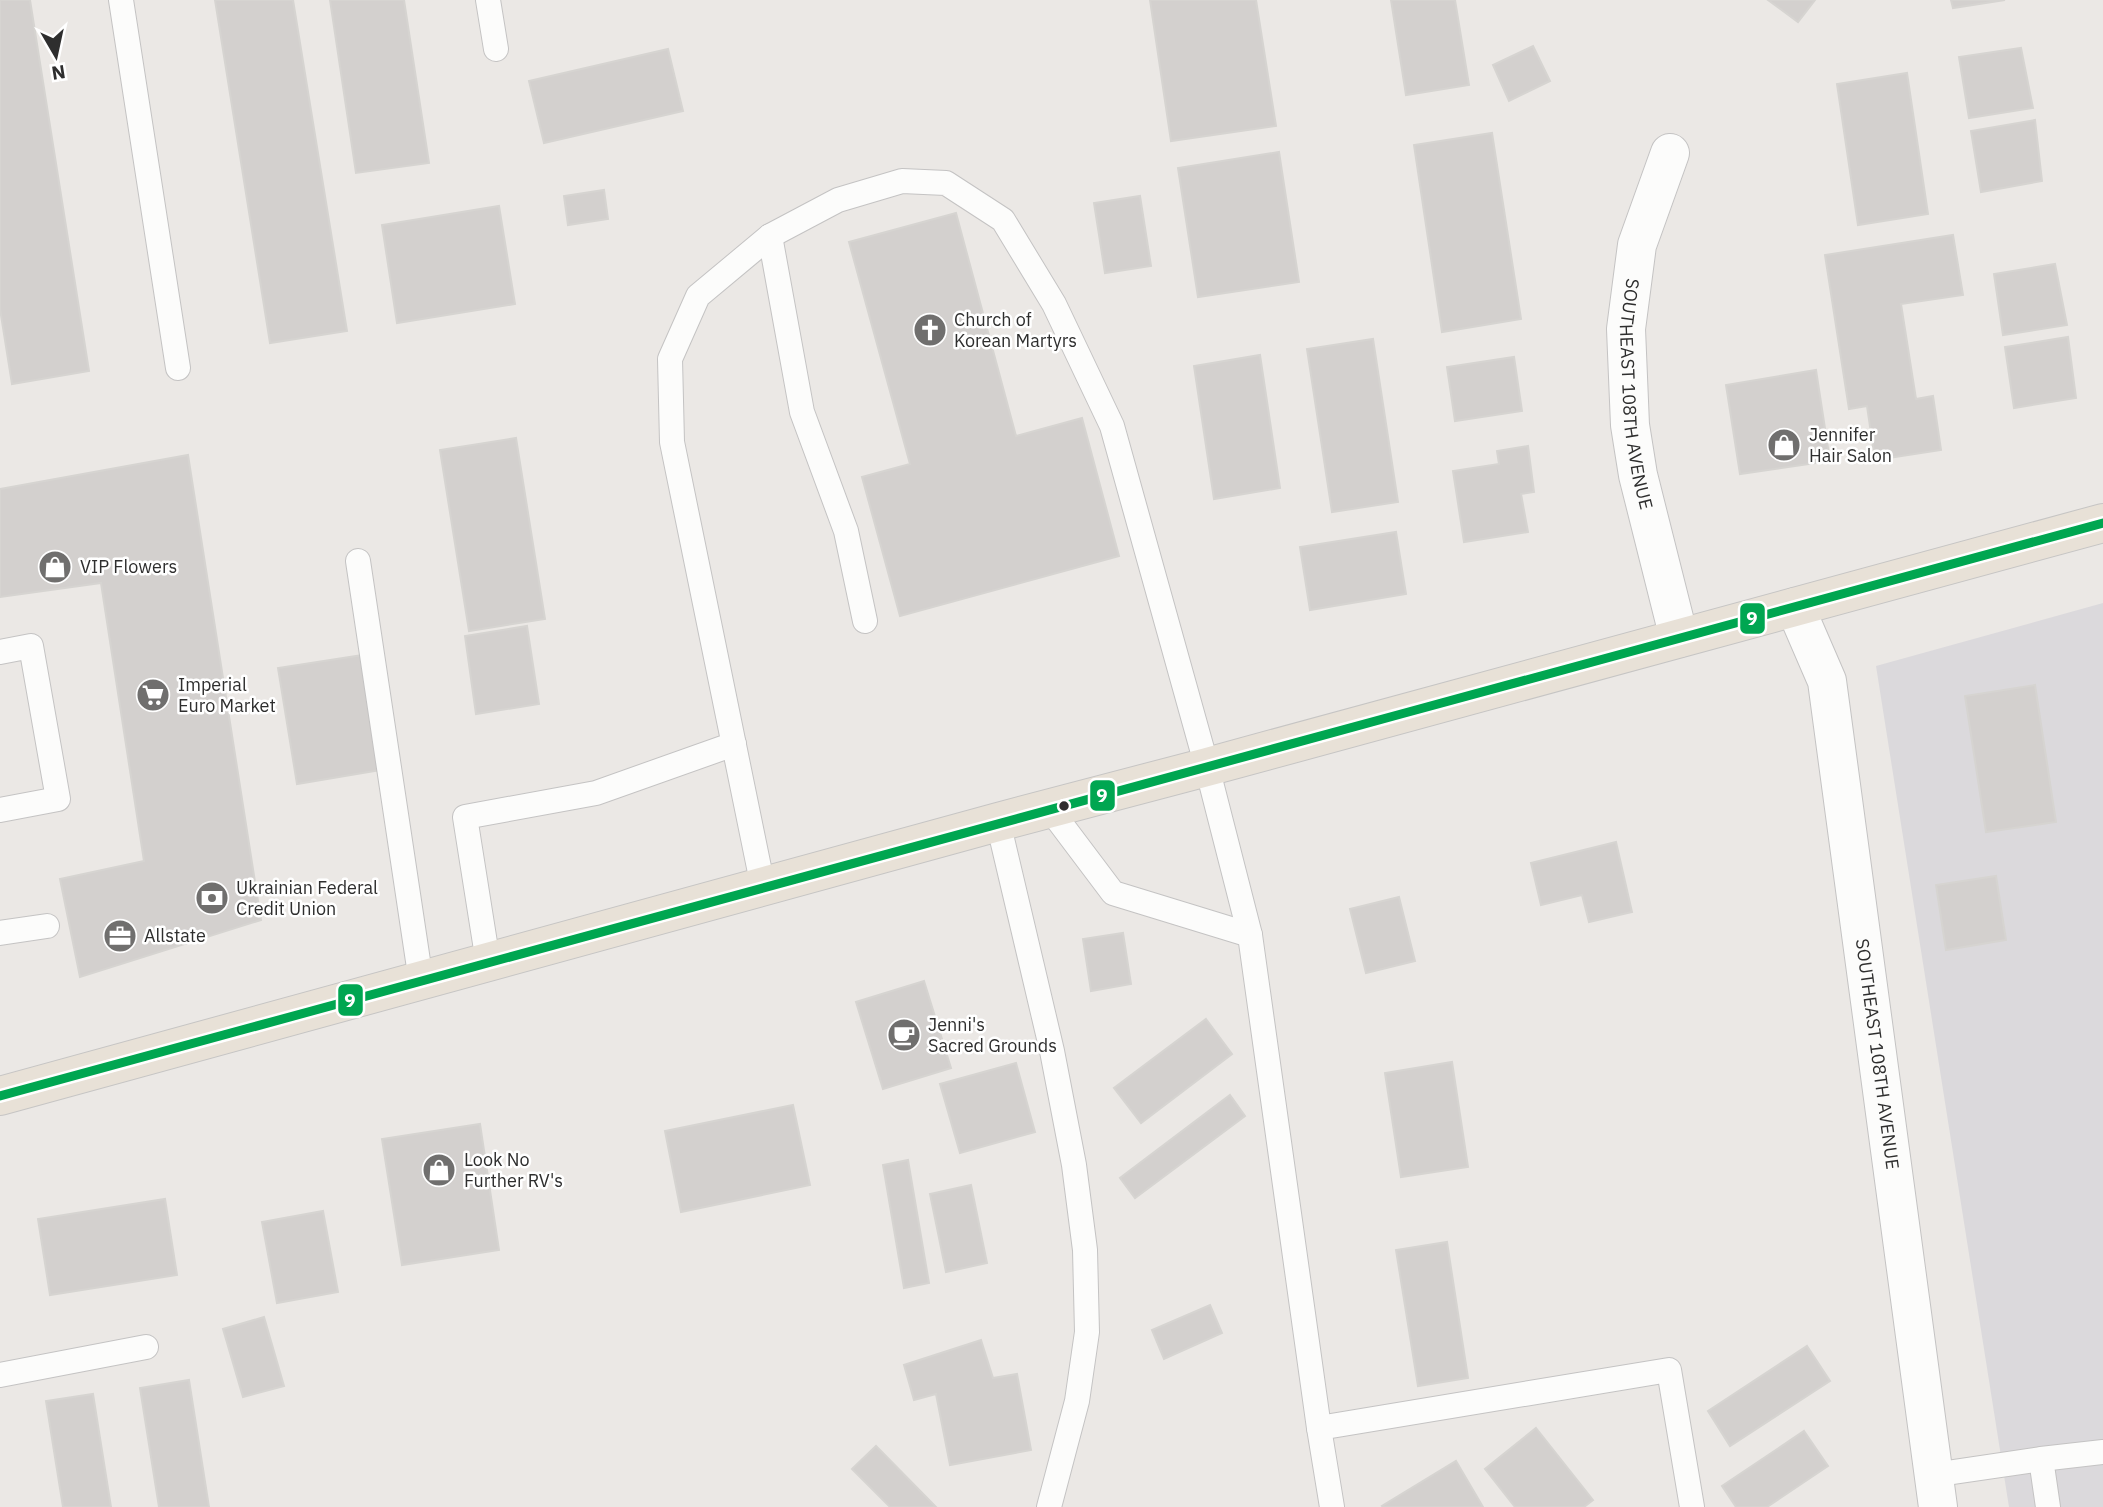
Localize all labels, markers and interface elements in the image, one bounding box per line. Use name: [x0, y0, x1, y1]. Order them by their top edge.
north arrow: [21, 21, 91, 91]
text: N: [50, 60, 67, 86]
street label: SOUTHEAST 108TH AVENUE: [1615, 277, 1658, 512]
place label: Church of Korean Martyrs: [954, 308, 1077, 352]
church icon: Church of Korean Martyrs: [911, 311, 949, 349]
place label: Jennifer Hair Salon: [1809, 423, 1892, 467]
shop icon: Jennifer Hair Salon: [1765, 426, 1803, 464]
shop icon: VIP Flowers: [36, 548, 74, 586]
place label: VIP Flowers: [80, 555, 177, 578]
line badge: 9: [1739, 602, 1766, 635]
text: 9: [1746, 606, 1758, 630]
place label: Imperial Euro Market: [178, 673, 276, 717]
supermarket icon: Imperial Euro Market: [134, 676, 172, 714]
line badge: 9: [1089, 779, 1116, 812]
text: 9: [1096, 783, 1108, 807]
unlabelled marker: [1057, 799, 1071, 813]
place label: Ukrainian Federal Credit Union: [236, 876, 378, 920]
bank icon: Ukrainian Federal Credit Union: [193, 879, 231, 917]
office icon: Allstate: [101, 917, 139, 955]
place label: Allstate: [144, 924, 206, 947]
street label: SOUTHEAST 108TH AVENUE: [1851, 937, 1905, 1171]
line badge: 9: [337, 983, 364, 1017]
text: 9: [344, 988, 356, 1012]
place label: Jenni's Sacred Grounds: [928, 1013, 1057, 1057]
cafe icon: Jenni's Sacred Grounds: [885, 1016, 923, 1054]
place label: Look No Further RV's: [464, 1148, 563, 1192]
shop icon: Look No Further RV's: [420, 1151, 458, 1189]

